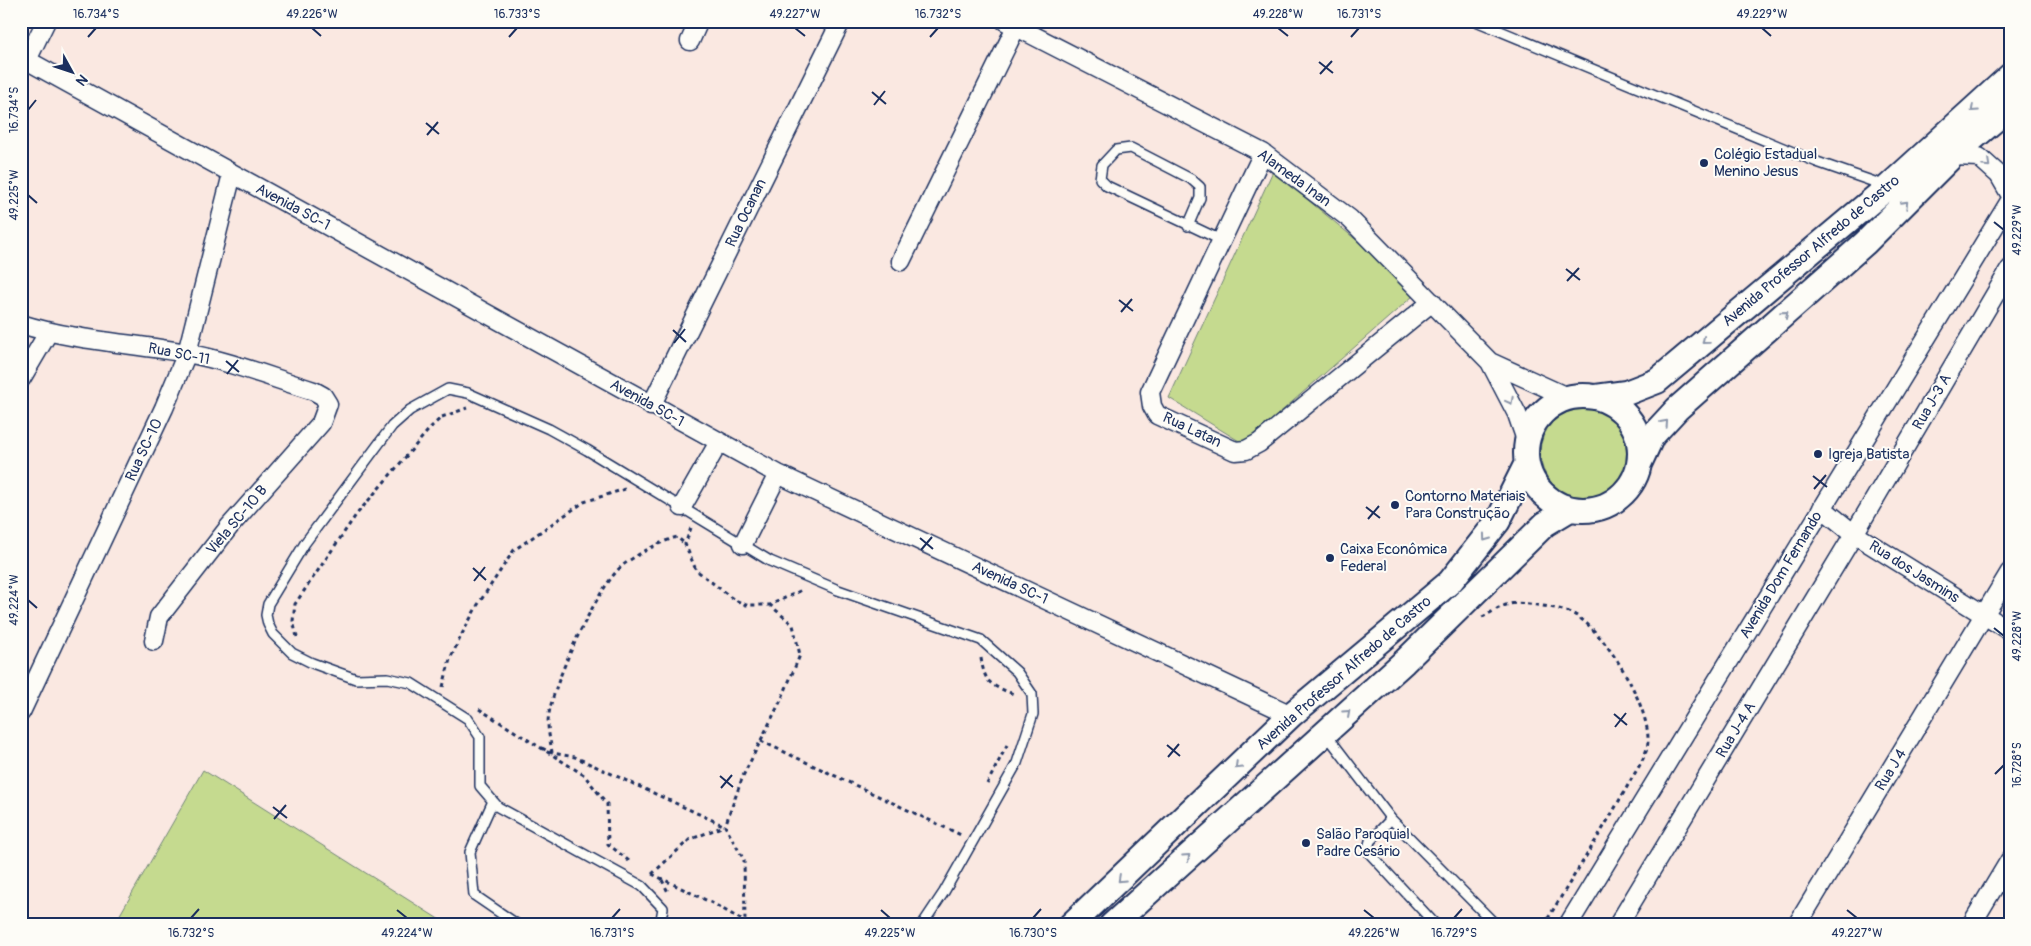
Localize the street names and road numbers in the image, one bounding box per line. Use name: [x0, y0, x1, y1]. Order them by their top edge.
street label: Alameda Inan: [1254, 145, 1334, 211]
street label: Avenida Professor Alfredo de Castro: [1718, 171, 1904, 331]
street label: Rua Ocanan: [721, 176, 771, 250]
street label: Avenida SC-1: [252, 179, 334, 235]
street label: Rua SC-11: [146, 339, 212, 369]
street label: Rua J-3 A: [1908, 370, 1956, 433]
street label: Avenida SC-1: [607, 375, 687, 431]
street label: Rua Latan: [1160, 408, 1224, 452]
street label: Rua SC-10: [121, 416, 167, 484]
street label: Viela SC-10 B: [202, 481, 272, 559]
street label: Avenida Dom Fernando: [1736, 508, 1826, 642]
street label: Rua dos Jasmins: [1865, 537, 1963, 608]
street label: Avenida SC-1: [969, 557, 1051, 609]
street label: Avenida Professor Alfredo de Castro: [1253, 592, 1435, 754]
street label: Rua J-4 A: [1712, 698, 1760, 761]
street label: Rua J 4: [1871, 745, 1911, 794]

